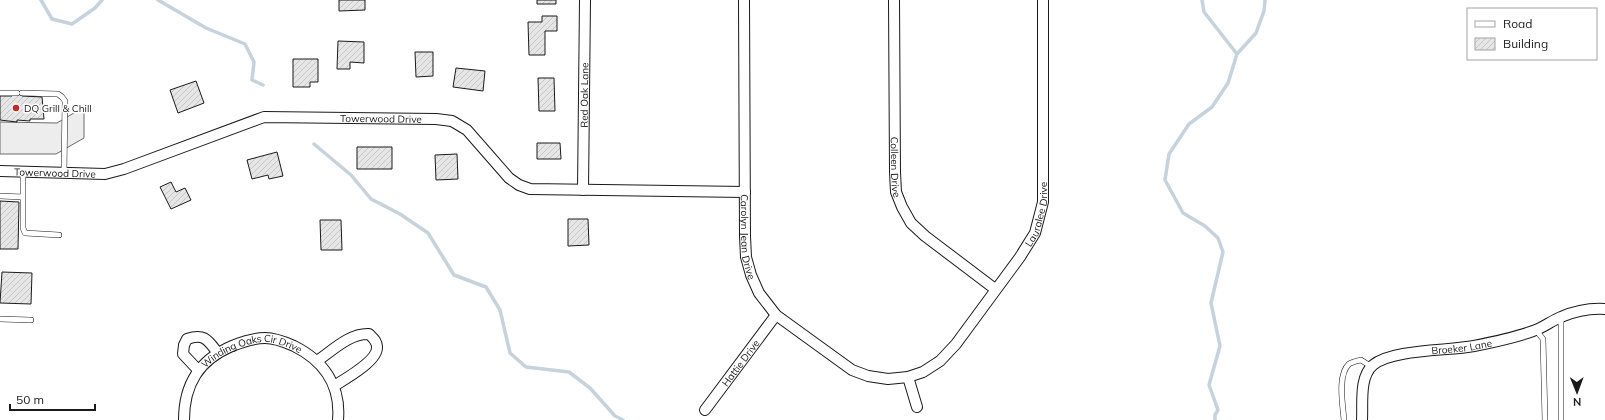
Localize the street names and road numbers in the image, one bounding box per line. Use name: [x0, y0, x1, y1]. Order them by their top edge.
street label: Red Oak Lane: [578, 62, 591, 128]
street label: Towerwood Drive: [340, 112, 422, 126]
street label: Colleen Drive: [888, 137, 904, 200]
street label: Towerwood Drive: [14, 165, 96, 181]
street label: Lauralee Drive: [1022, 182, 1051, 249]
street label: Carolyn Jean Drive: [738, 194, 758, 282]
street label: Winding Oaks Cir Drive: [198, 332, 304, 371]
street label: Hattie Drive: [719, 337, 762, 389]
street label: Broeker Lane: [1431, 337, 1493, 357]

